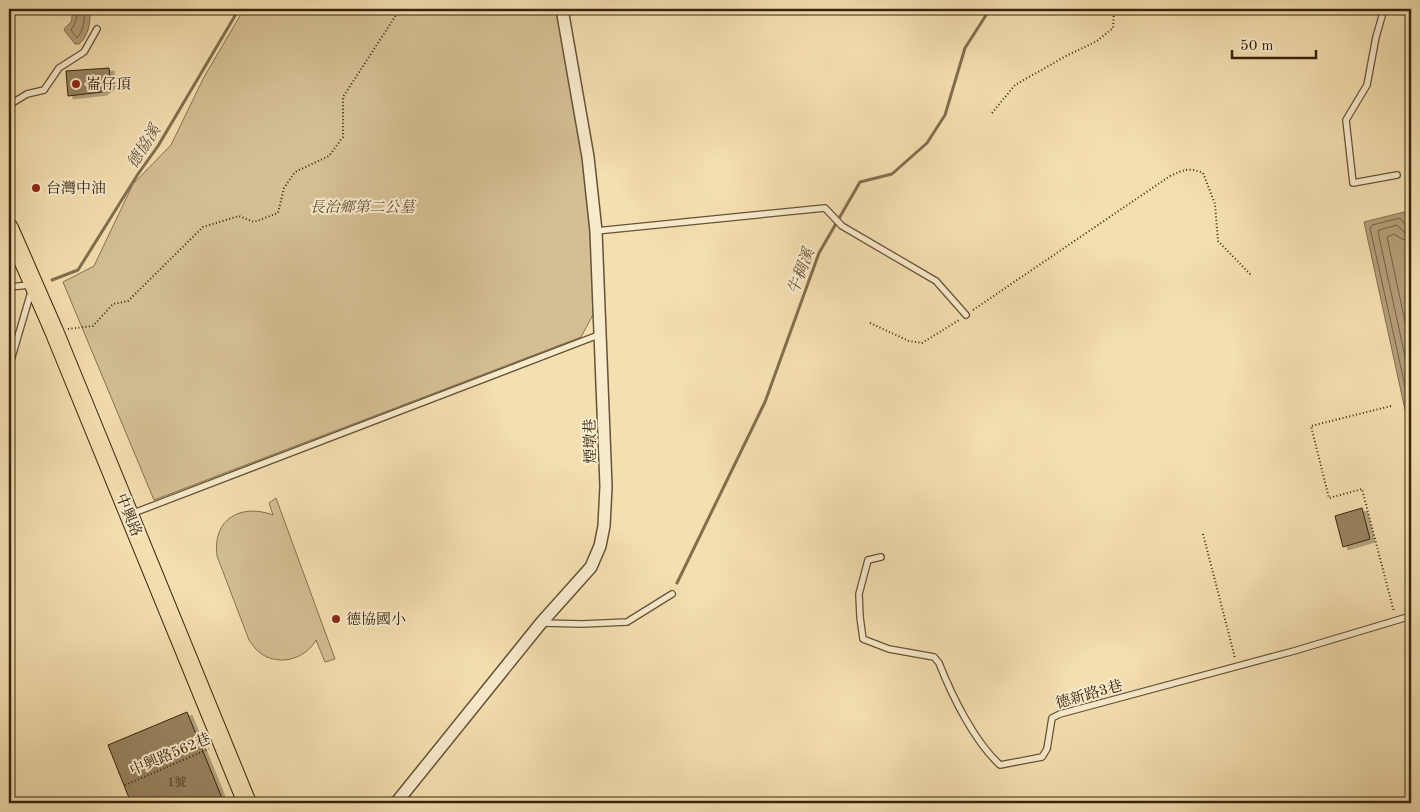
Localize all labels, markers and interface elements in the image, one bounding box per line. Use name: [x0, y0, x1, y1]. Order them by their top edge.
scale bar: [1232, 28, 1316, 60]
text: 50 m: [1240, 39, 1274, 54]
place label: 崙仔頂: [86, 76, 131, 93]
marker: 崙仔頂: [70, 78, 82, 90]
water label: 德協溪: [123, 120, 165, 172]
place label: 台灣中油: [46, 180, 106, 197]
marker: 台灣中油: [30, 182, 42, 194]
park label: 長治鄉第二公墓: [309, 199, 417, 216]
water label: 牛稠溪: [784, 244, 819, 297]
street label: 煙墩巷: [582, 418, 599, 464]
street label: 中興路: [112, 491, 145, 539]
place label: 德協國小: [346, 611, 406, 628]
marker: 德協國小: [330, 613, 342, 625]
street label: 德新路3巷: [1054, 677, 1125, 712]
street label: 中興路562巷: [127, 730, 213, 779]
house number: 1號: [168, 775, 186, 789]

